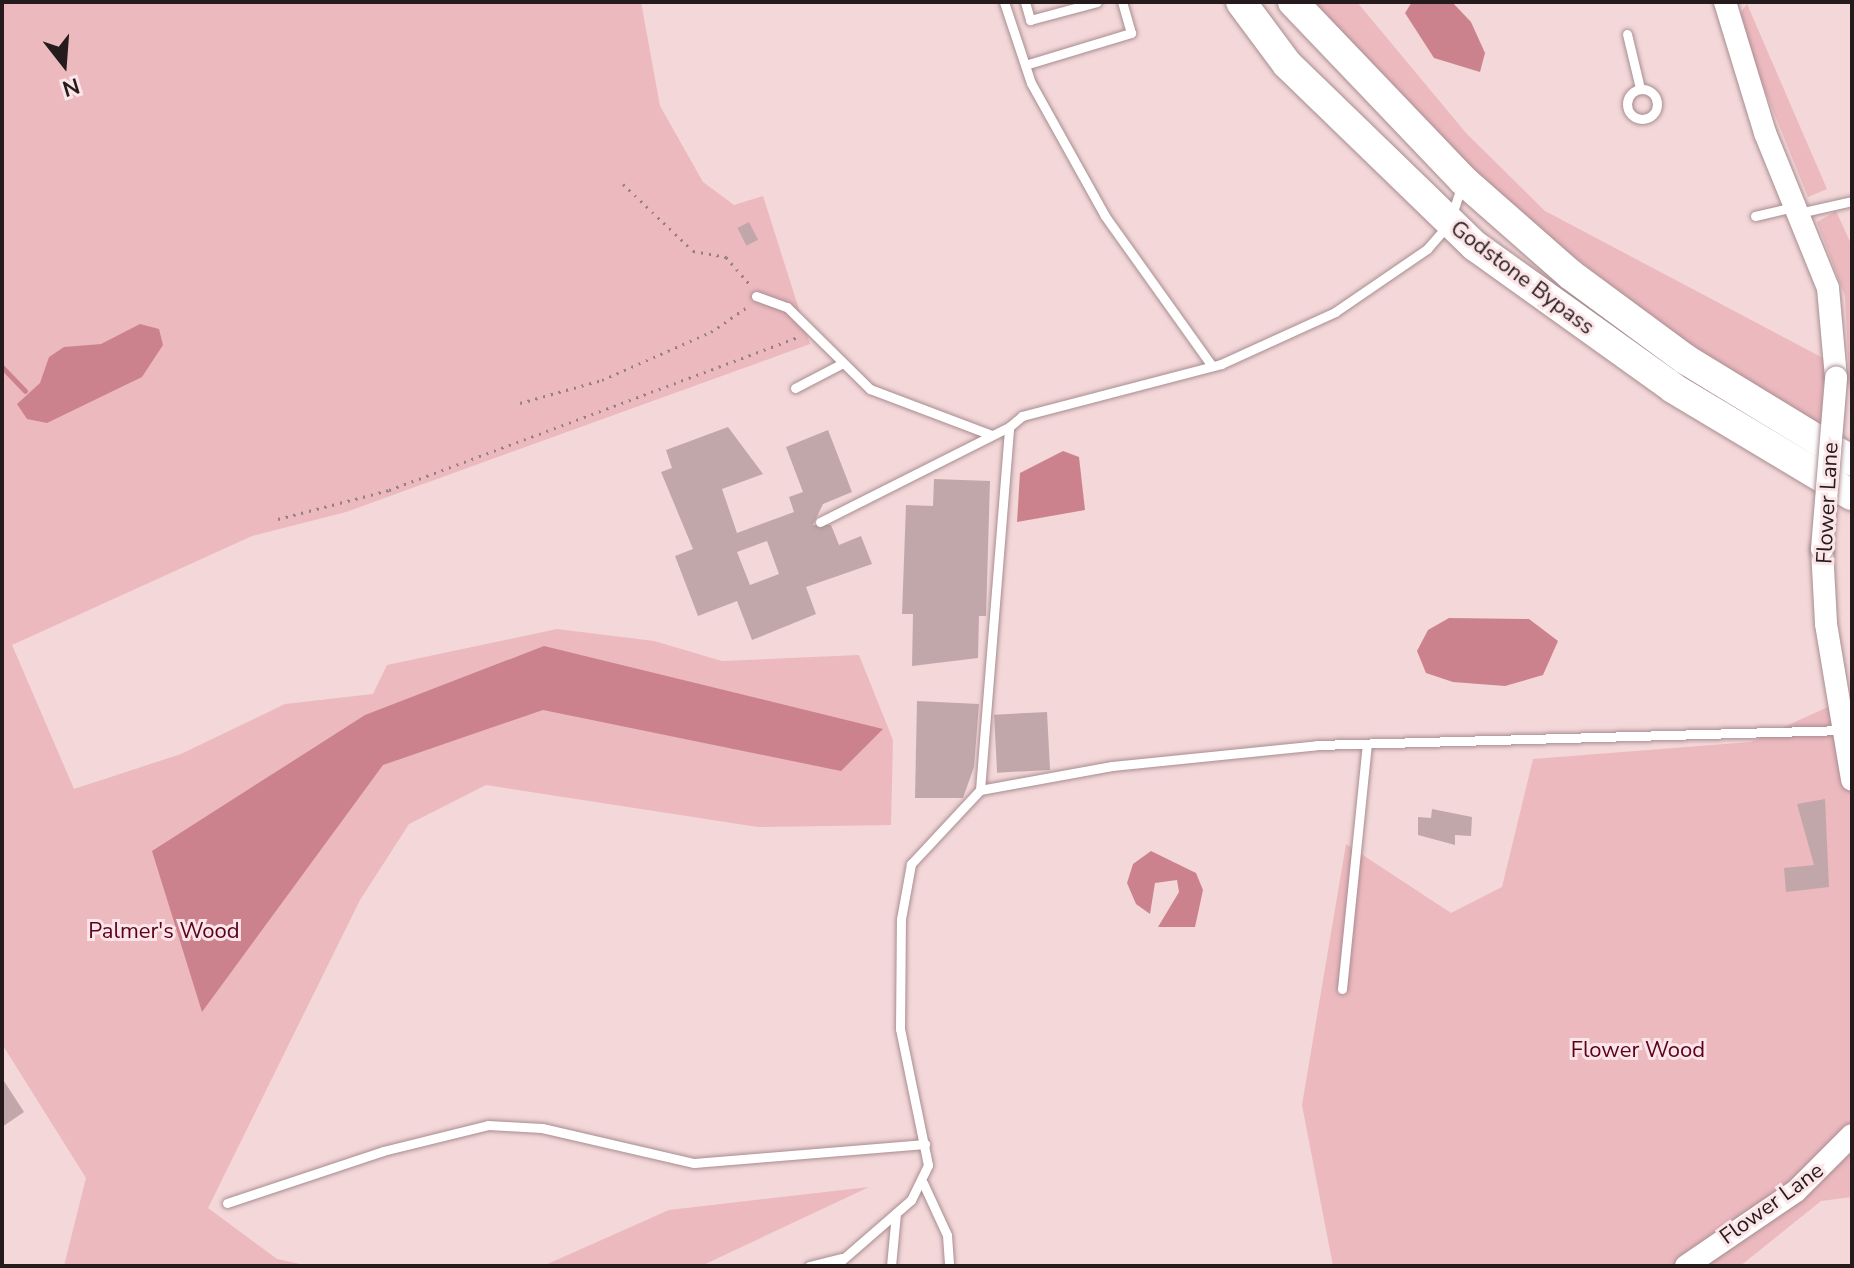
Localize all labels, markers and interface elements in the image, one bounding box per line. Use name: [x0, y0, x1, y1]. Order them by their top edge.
north arrow: [24, 24, 104, 104]
text: N: [59, 70, 83, 104]
street label: Godstone Bypass: [1445, 215, 1599, 341]
street label: Flower Lane: [1812, 441, 1844, 565]
park label: Palmer's Wood: [88, 919, 240, 945]
park label: Flower Wood: [1571, 1038, 1705, 1064]
street label: Flower Lane: [1715, 1157, 1829, 1251]

